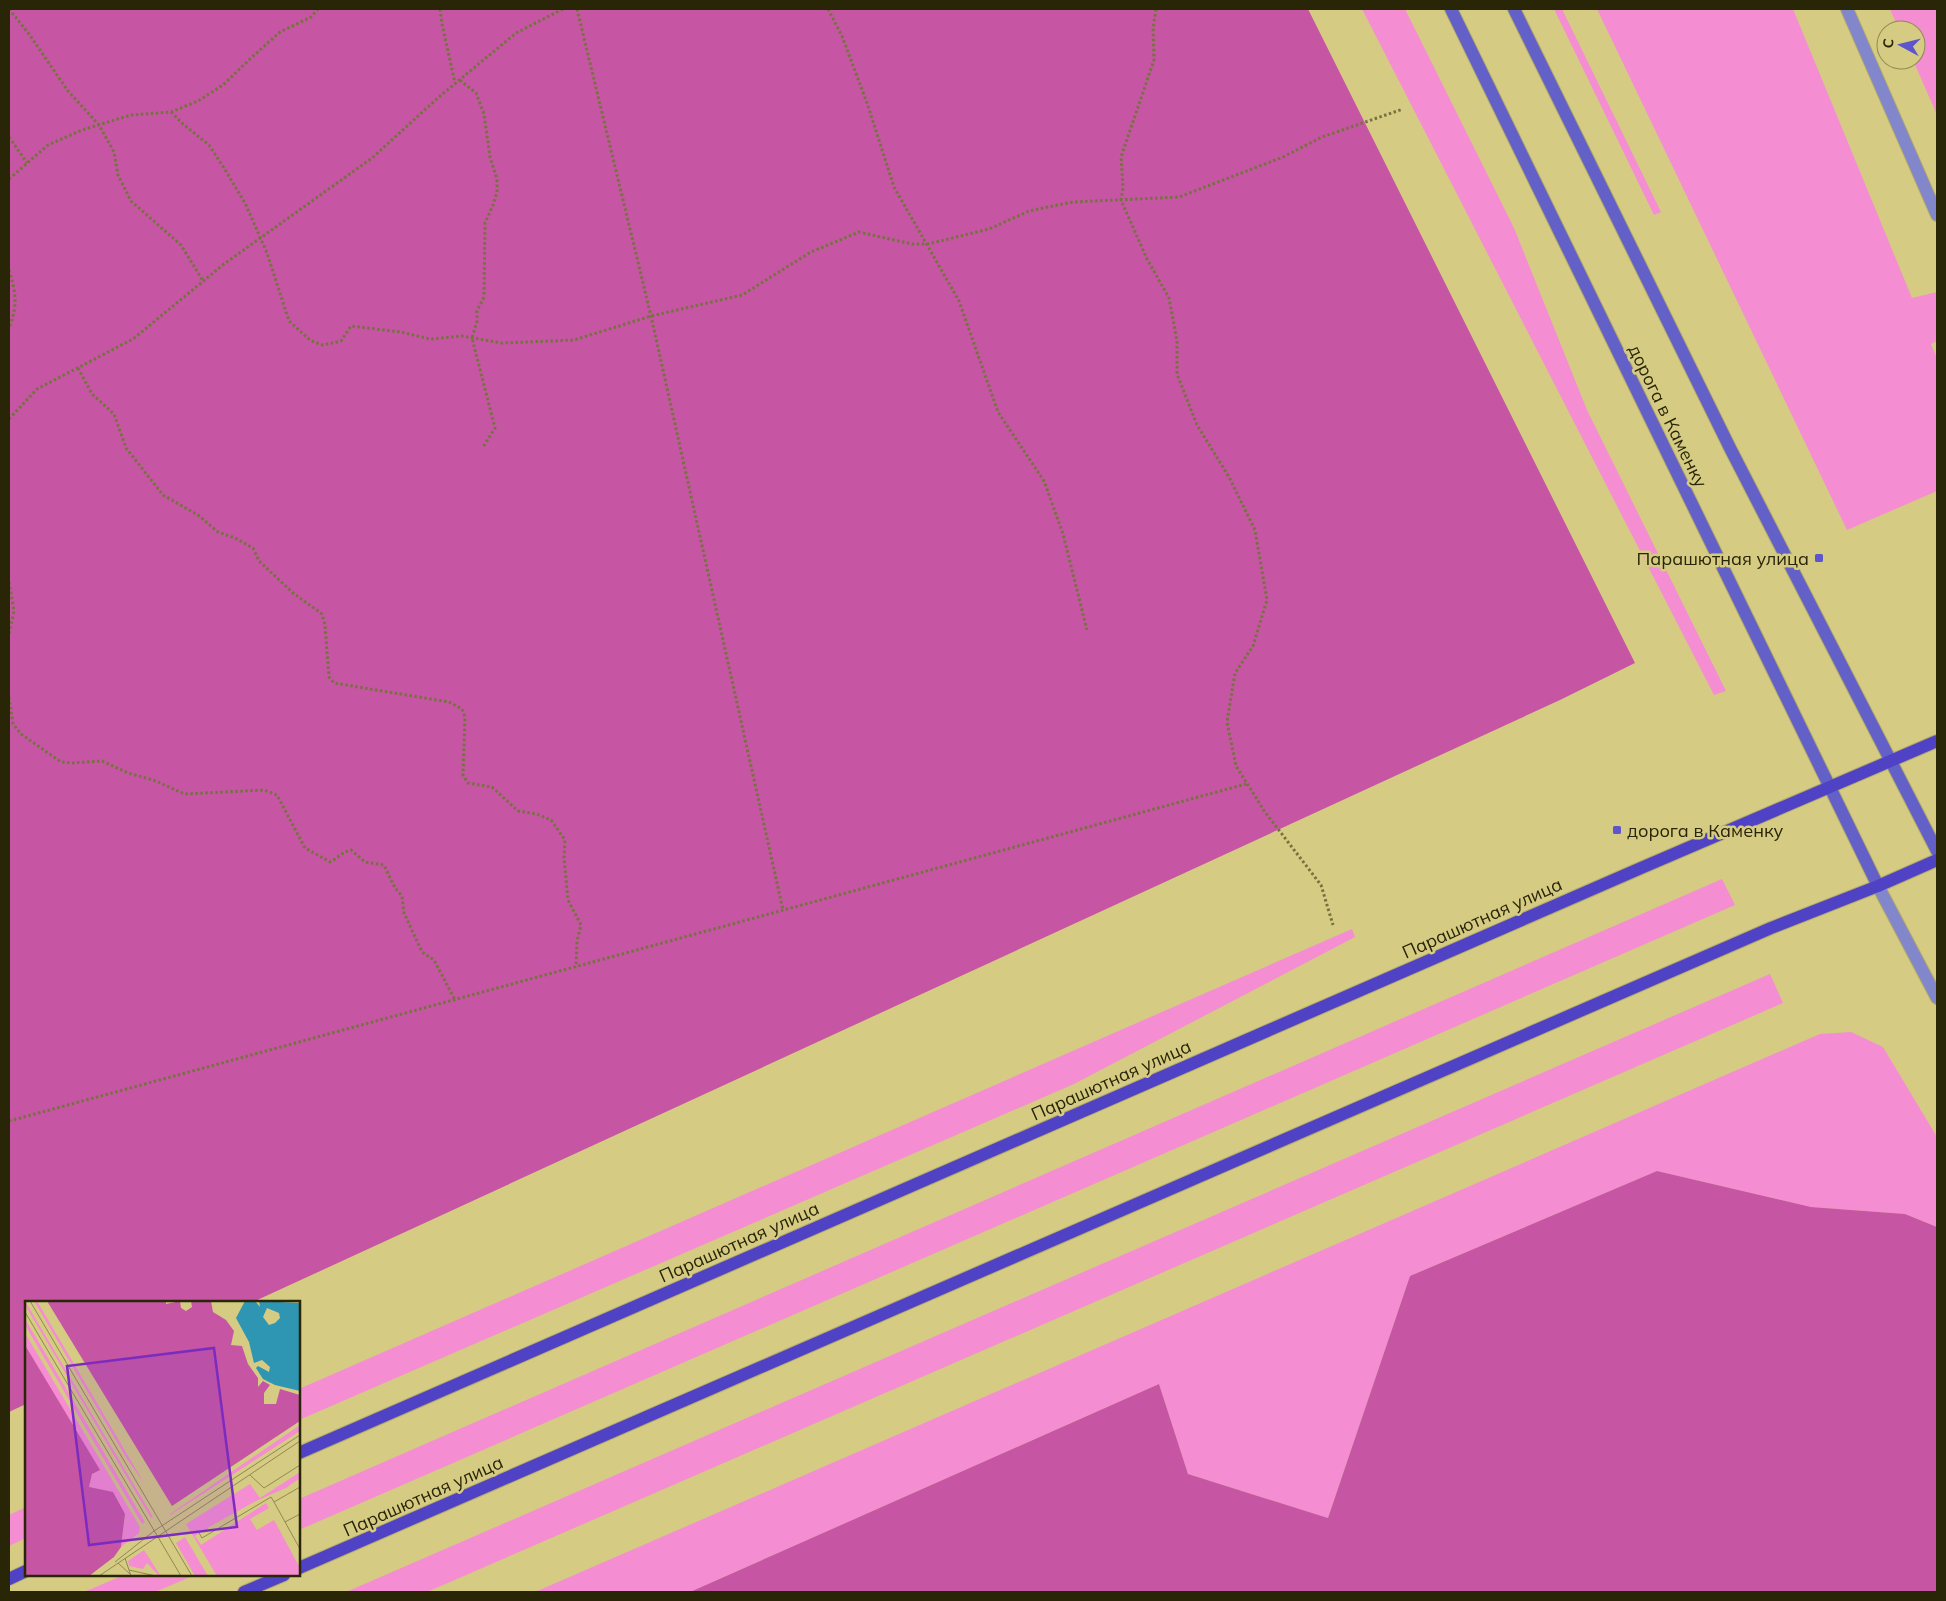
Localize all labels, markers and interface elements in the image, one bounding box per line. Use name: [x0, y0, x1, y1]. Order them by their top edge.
north arrow: [1876, 20, 1926, 70]
text: С: [1879, 38, 1898, 49]
street label: дорога в Каменку: [1623, 341, 1713, 492]
place label: Парашютная улица: [1636, 547, 1809, 570]
marker: Парашютная улица: [1813, 552, 1825, 564]
place label: дорога в Каменку: [1627, 819, 1784, 842]
marker: дорога в Каменку: [1611, 824, 1623, 836]
street label: Парашютная улица: [1399, 872, 1565, 964]
street label: Парашютная улица: [1028, 1034, 1194, 1126]
street label: Парашютная улица: [656, 1196, 822, 1288]
inset map: [25, 1301, 300, 1576]
street label: Парашютная улица: [340, 1450, 506, 1542]

